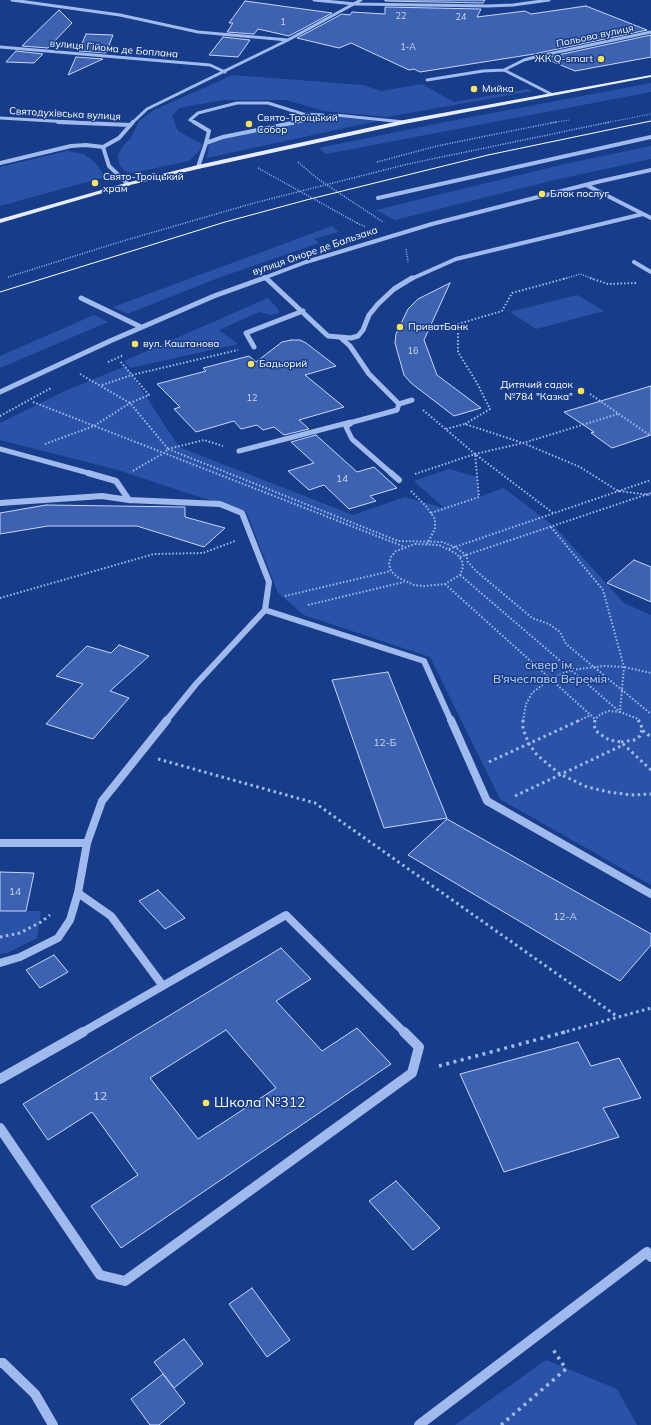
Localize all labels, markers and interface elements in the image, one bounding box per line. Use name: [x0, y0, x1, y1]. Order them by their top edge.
house number: 22: [396, 11, 406, 21]
house number: 24: [456, 12, 466, 22]
house number: 1: [280, 17, 286, 27]
street label: Польова вулиця: [555, 22, 635, 50]
street label: вулиця Гійома де Боплана: [49, 37, 179, 61]
house number: 1-А: [400, 42, 416, 52]
place label: ЖК Q-smart: [535, 53, 593, 65]
marker: ЖК Q-smart: [596, 54, 606, 64]
place label: Мийка: [482, 83, 514, 95]
marker: Мийка: [469, 84, 479, 94]
street label: Святодухівська вулиця: [9, 105, 121, 123]
place label: Свято-Троїцький Собор: [257, 112, 338, 136]
marker: Свято-Троїцький Собор: [244, 119, 254, 129]
place label: Свято-Троїцький храм: [103, 171, 184, 194]
marker: Свято-Троїцький храм: [90, 178, 100, 188]
place label: Блок послуг: [550, 188, 609, 200]
marker: Блок послуг: [537, 189, 547, 199]
street label: вулиця Оноре де Бальзака: [251, 224, 379, 278]
place label: ПриватБанк: [408, 321, 468, 333]
marker: ПриватБанк: [395, 322, 405, 332]
place label: вул. Каштанова: [143, 338, 219, 350]
marker: вул. Каштанова: [130, 339, 140, 349]
house number: 16: [408, 346, 418, 356]
place label: Бадьорий: [259, 358, 307, 370]
marker: Бадьорий: [246, 359, 256, 369]
place label: Дитячий садок №784 "Казка": [500, 379, 573, 402]
marker: Дитячий садок №784 "Казка": [576, 386, 586, 396]
house number: 12: [247, 393, 257, 403]
house number: 14: [336, 473, 348, 485]
park label: сквер ім. В'ячеслава Веремія: [493, 658, 607, 686]
house number: 12-Б: [373, 737, 397, 749]
house number: 14: [9, 886, 21, 898]
house number: 12-А: [553, 911, 577, 923]
house number: 12: [93, 1089, 107, 1103]
place label: Школа №312: [214, 1095, 305, 1111]
marker: Школа №312: [201, 1098, 211, 1108]

